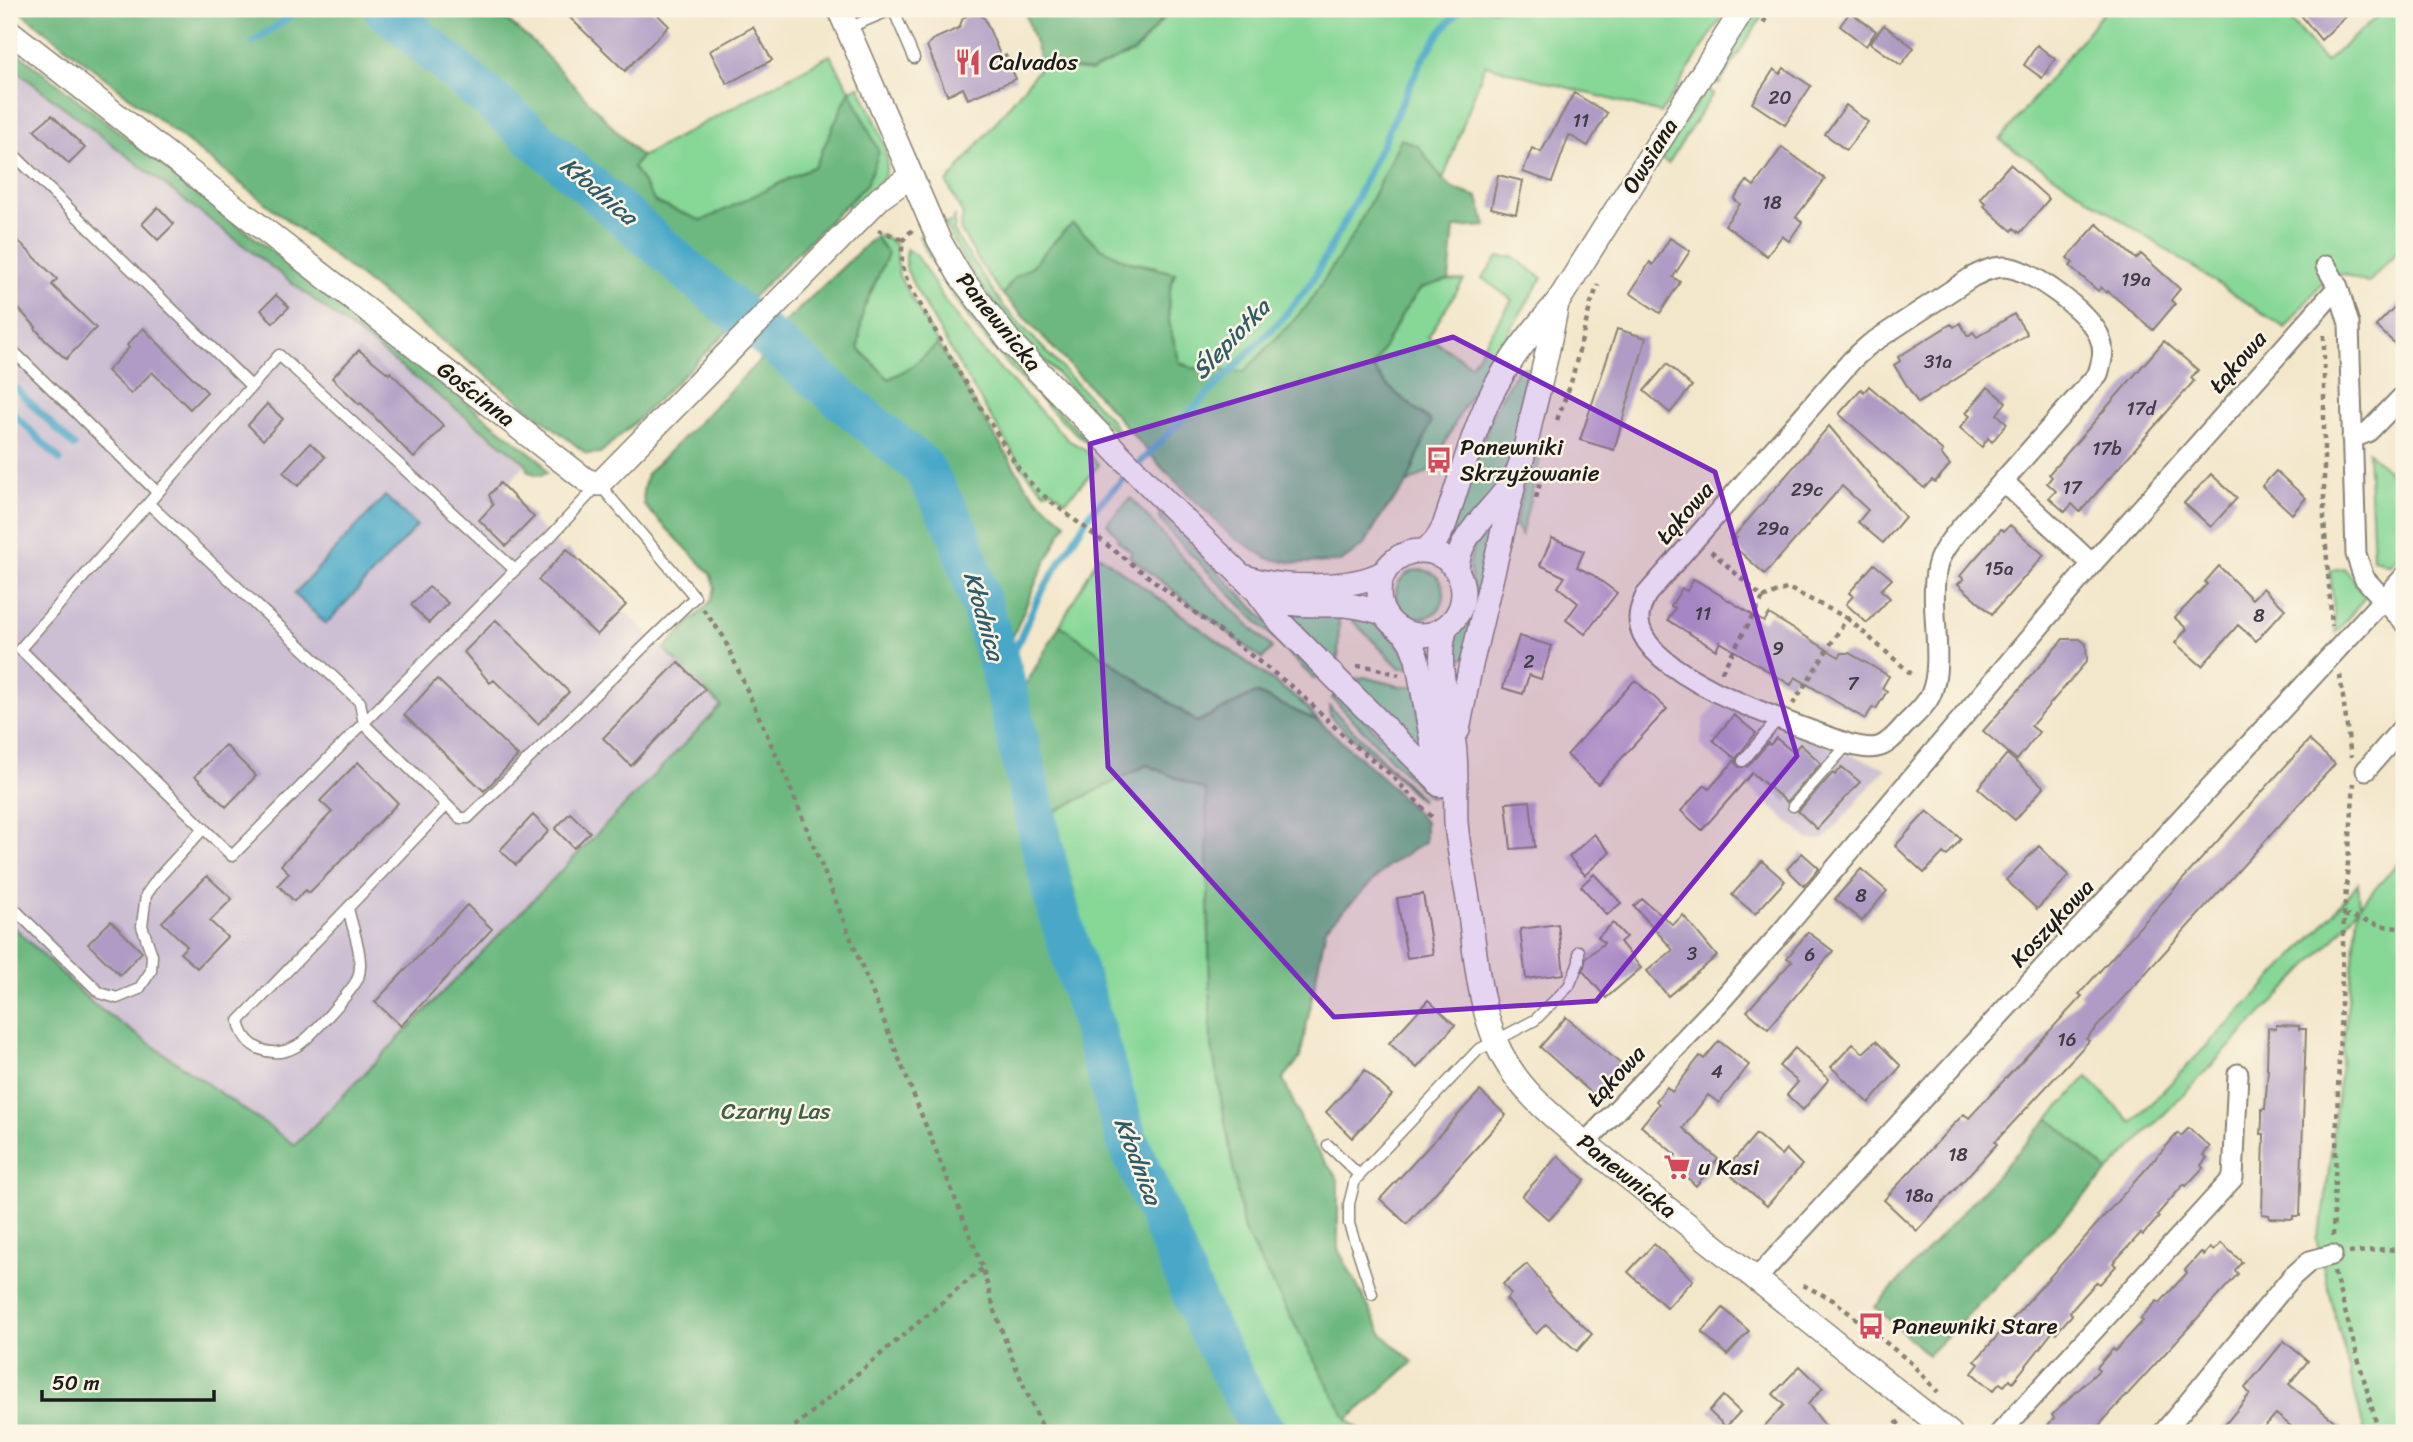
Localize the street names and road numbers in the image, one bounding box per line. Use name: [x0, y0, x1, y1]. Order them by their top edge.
street label: Owsiana: [1611, 109, 1690, 202]
street label: Panewnicka: [945, 263, 1053, 381]
street label: Łąkowa: [2198, 320, 2278, 403]
street label: Gościnna: [428, 350, 525, 438]
street label: Łąkowa: [1645, 471, 1725, 554]
street label: Koszykowa: [1999, 868, 2105, 977]
street label: Łąkowa: [1576, 1035, 1656, 1117]
street label: Panewnicka: [1568, 1122, 1686, 1230]

